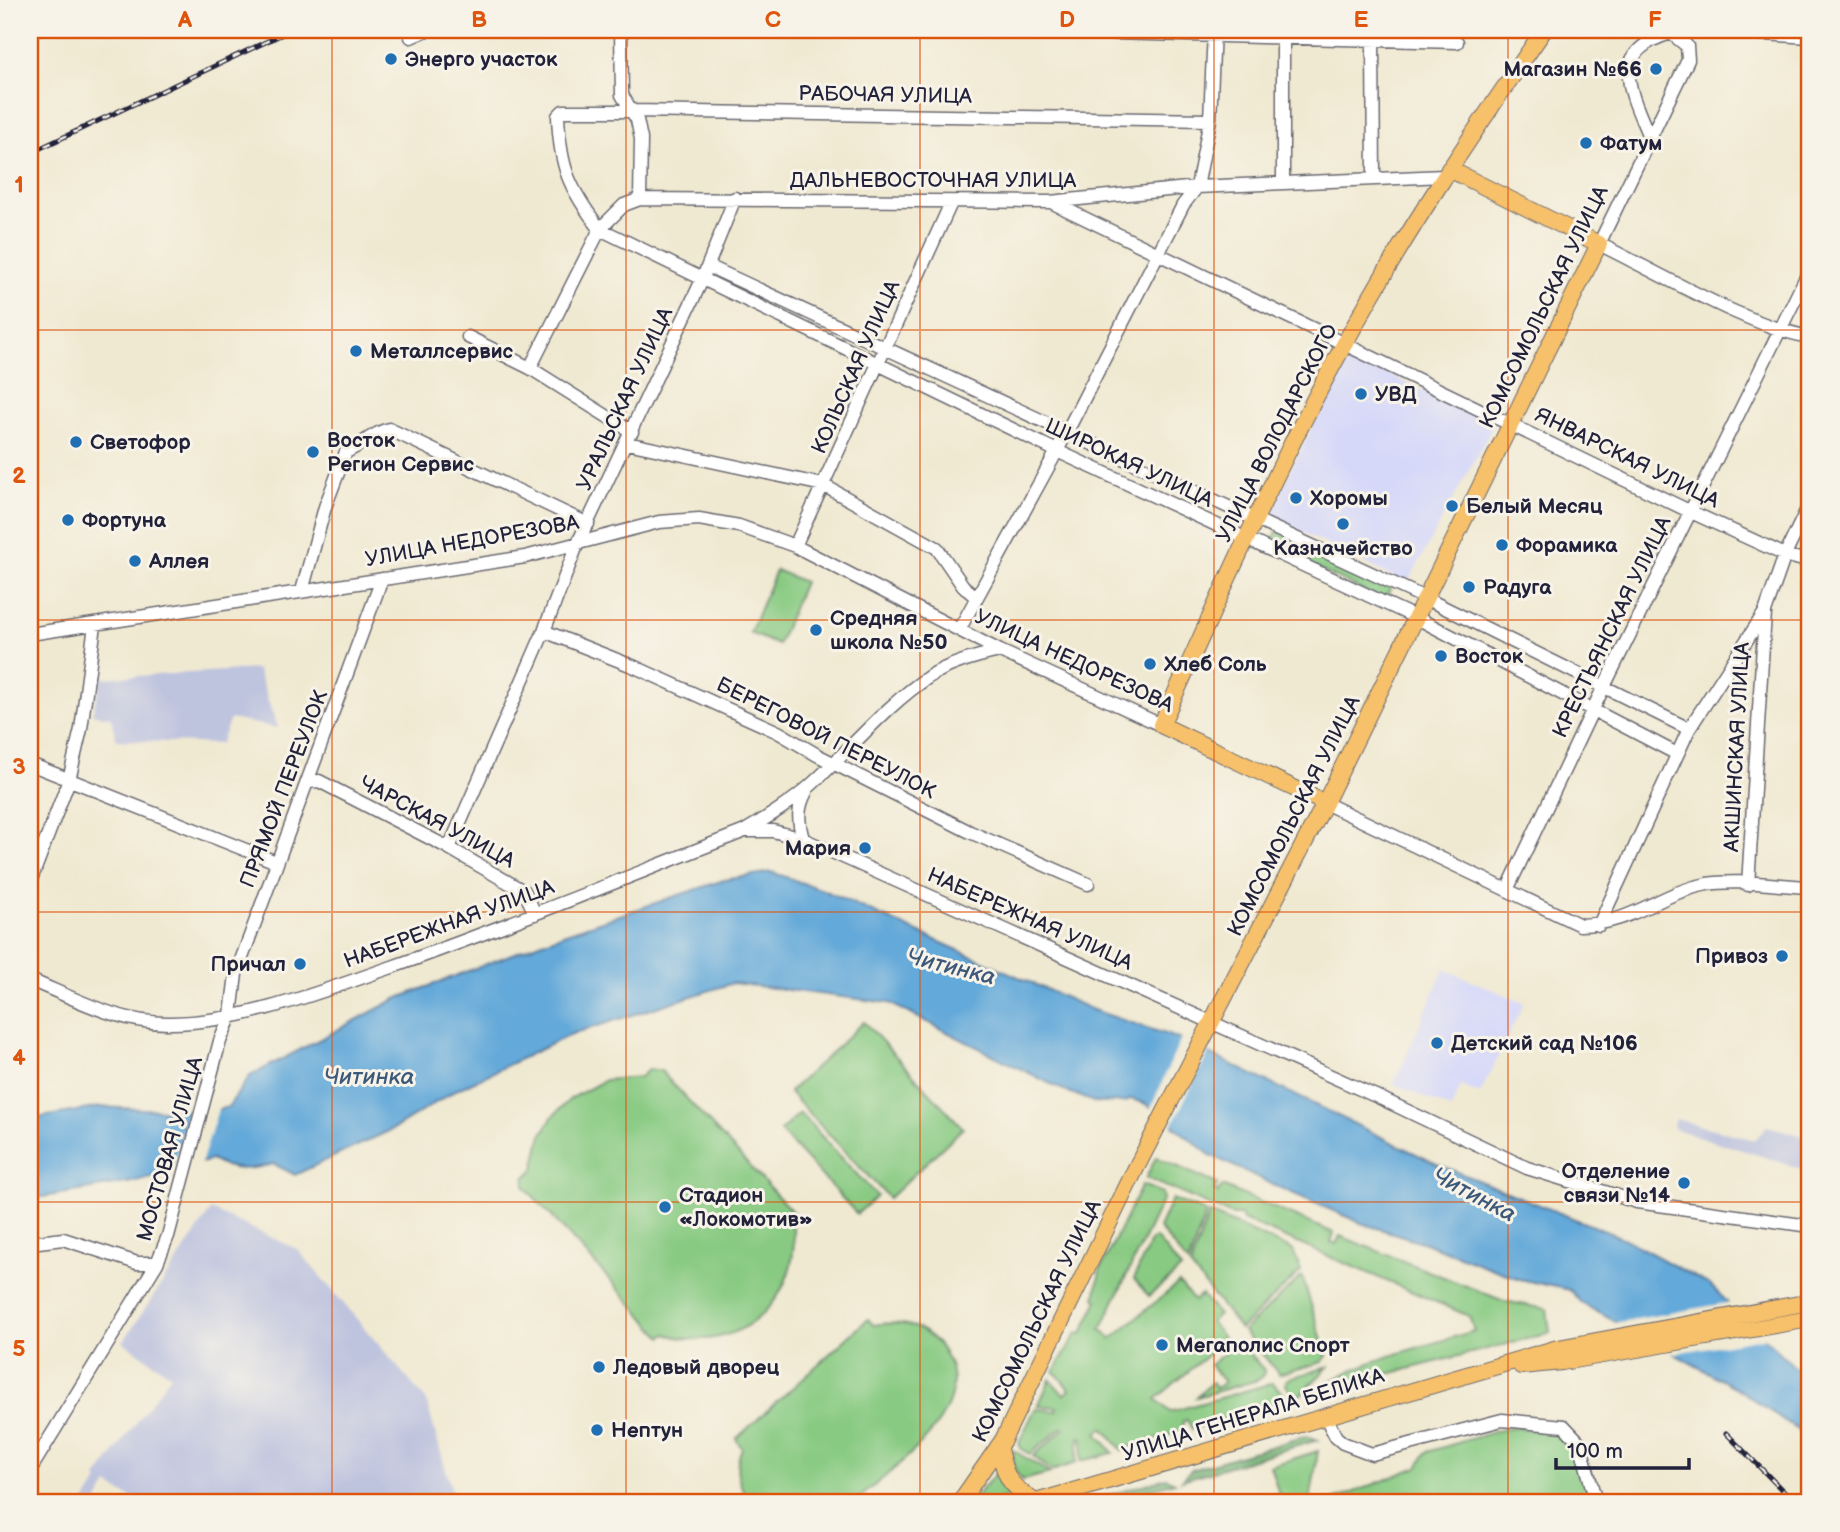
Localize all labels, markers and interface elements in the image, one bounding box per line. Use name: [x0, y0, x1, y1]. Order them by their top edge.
text: A: [177, 6, 193, 34]
text: B: [471, 6, 487, 34]
text: C: [765, 6, 781, 34]
text: D: [1059, 6, 1075, 34]
text: E: [1354, 6, 1369, 34]
text: F: [1648, 6, 1662, 34]
place label: Энерго участок: [405, 47, 558, 72]
marker: Энерго участок: [383, 51, 399, 67]
place label: Магазин №66: [1503, 57, 1642, 82]
marker: Магазин №66: [1648, 61, 1664, 77]
street label: РАБОЧАЯ УЛИЦА: [798, 81, 972, 109]
place label: Фатум: [1600, 131, 1662, 156]
marker: Фатум: [1578, 135, 1594, 151]
street label: ДАЛЬНЕВОСТОЧНАЯ УЛИЦА: [790, 168, 1077, 193]
text: 1: [14, 171, 24, 199]
street label: КОМСОМОЛЬСКАЯ УЛИЦА: [1474, 181, 1614, 432]
street label: КОЛЬСКАЯ УЛИЦА: [806, 276, 906, 458]
street label: УРАЛЬСКАЯ УЛИЦА: [572, 303, 679, 495]
street label: УЛИЦА ВОЛОДАРСКОГО: [1211, 320, 1343, 546]
place label: Металлсервис: [370, 339, 514, 364]
marker: Металлсервис: [348, 343, 364, 359]
place label: УВД: [1375, 382, 1417, 407]
marker: УВД: [1353, 386, 1369, 402]
street label: ЯНВАРСКАЯ УЛИЦА: [1531, 403, 1723, 514]
street label: ШИРОКАЯ УЛИЦА: [1041, 413, 1217, 513]
place label: Восток Регион Сервис: [327, 428, 475, 477]
place label: Светофор: [90, 430, 191, 455]
marker: Светофор: [68, 434, 84, 450]
marker: Восток Регион Сервис: [305, 444, 321, 460]
text: 2: [12, 462, 26, 490]
place label: Хоромы: [1309, 486, 1388, 511]
marker: Хоромы: [1288, 490, 1304, 506]
place label: Белый Месяц: [1466, 494, 1603, 519]
marker: Белый Месяц: [1444, 498, 1460, 514]
place label: Фортуна: [82, 508, 167, 533]
street label: УЛИЦА НЕДОРЕЗОВА: [363, 510, 581, 572]
marker: Фортуна: [60, 512, 76, 528]
street label: КРЕСТЬЯНСКАЯ УЛИЦА: [1547, 512, 1677, 742]
marker: Казначейство: [1335, 516, 1351, 532]
place label: Форамика: [1516, 533, 1618, 558]
place label: Казначейство: [1273, 536, 1413, 561]
marker: Форамика: [1494, 537, 1510, 553]
place label: Аллея: [148, 549, 209, 574]
marker: Аллея: [127, 553, 143, 569]
place label: Радуга: [1483, 575, 1552, 600]
marker: Радуга: [1461, 579, 1477, 595]
street label: УЛИЦА НЕДОРЕЗОВА: [971, 604, 1178, 718]
place label: Средняя школа №50: [830, 606, 948, 655]
marker: Средняя школа №50: [808, 622, 824, 638]
street label: АКШИНСКАЯ УЛИЦА: [1719, 641, 1755, 853]
place label: Восток: [1455, 644, 1524, 669]
marker: Восток: [1433, 648, 1449, 664]
place label: Хлеб Соль: [1163, 652, 1267, 677]
marker: Хлеб Соль: [1142, 656, 1158, 672]
street label: БЕРЕГОВОЙ ПЕРЕУЛОК: [712, 672, 940, 804]
street label: ПРЯМОЙ ПЕРЕУЛОК: [235, 686, 333, 891]
street label: КОМСОМОЛЬСКАЯ УЛИЦА: [1222, 691, 1366, 941]
text: 3: [12, 753, 26, 781]
street label: ЧАРСКАЯ УЛИЦА: [355, 771, 519, 874]
place label: Мария: [785, 836, 851, 861]
marker: Мария: [857, 840, 873, 856]
street label: НАБЕРЕЖНАЯ УЛИЦА: [924, 862, 1137, 976]
street label: НАБЕРЕЖНАЯ УЛИЦА: [340, 874, 558, 974]
water label: Читинка: [904, 942, 998, 992]
place label: Привоз: [1695, 944, 1768, 969]
marker: Привоз: [1774, 948, 1790, 964]
place label: Причал: [210, 952, 286, 977]
marker: Причал: [292, 956, 308, 972]
place label: Детский сад №106: [1451, 1031, 1638, 1056]
marker: Детский сад №106: [1429, 1035, 1445, 1051]
text: 4: [12, 1044, 26, 1072]
street label: МОСТОВАЯ УЛИЦА: [132, 1054, 208, 1244]
water label: Читинка: [324, 1063, 414, 1091]
place label: Отделение связи №14: [1562, 1159, 1671, 1208]
water label: Читинка: [1427, 1161, 1521, 1229]
marker: Отделение связи №14: [1676, 1175, 1692, 1191]
place label: Стадион «Локомотив»: [679, 1183, 813, 1232]
street label: КОМСОМОЛЬСКАЯ УЛИЦА: [967, 1195, 1107, 1446]
marker: Стадион «Локомотив»: [657, 1199, 673, 1215]
place label: Мегаполис Спорт: [1176, 1333, 1350, 1358]
text: 5: [12, 1335, 26, 1363]
marker: Мегаполис Спорт: [1154, 1337, 1170, 1353]
place label: Ледовый дворец: [612, 1355, 779, 1380]
marker: Ледовый дворец: [591, 1359, 607, 1375]
street label: УЛИЦА ГЕНЕРАЛА БЕЛИКА: [1119, 1363, 1387, 1467]
place label: Нептун: [611, 1418, 683, 1443]
marker: Нептун: [589, 1422, 605, 1438]
scale bar: [1556, 1427, 1689, 1471]
text: 100 m: [1567, 1439, 1623, 1464]

